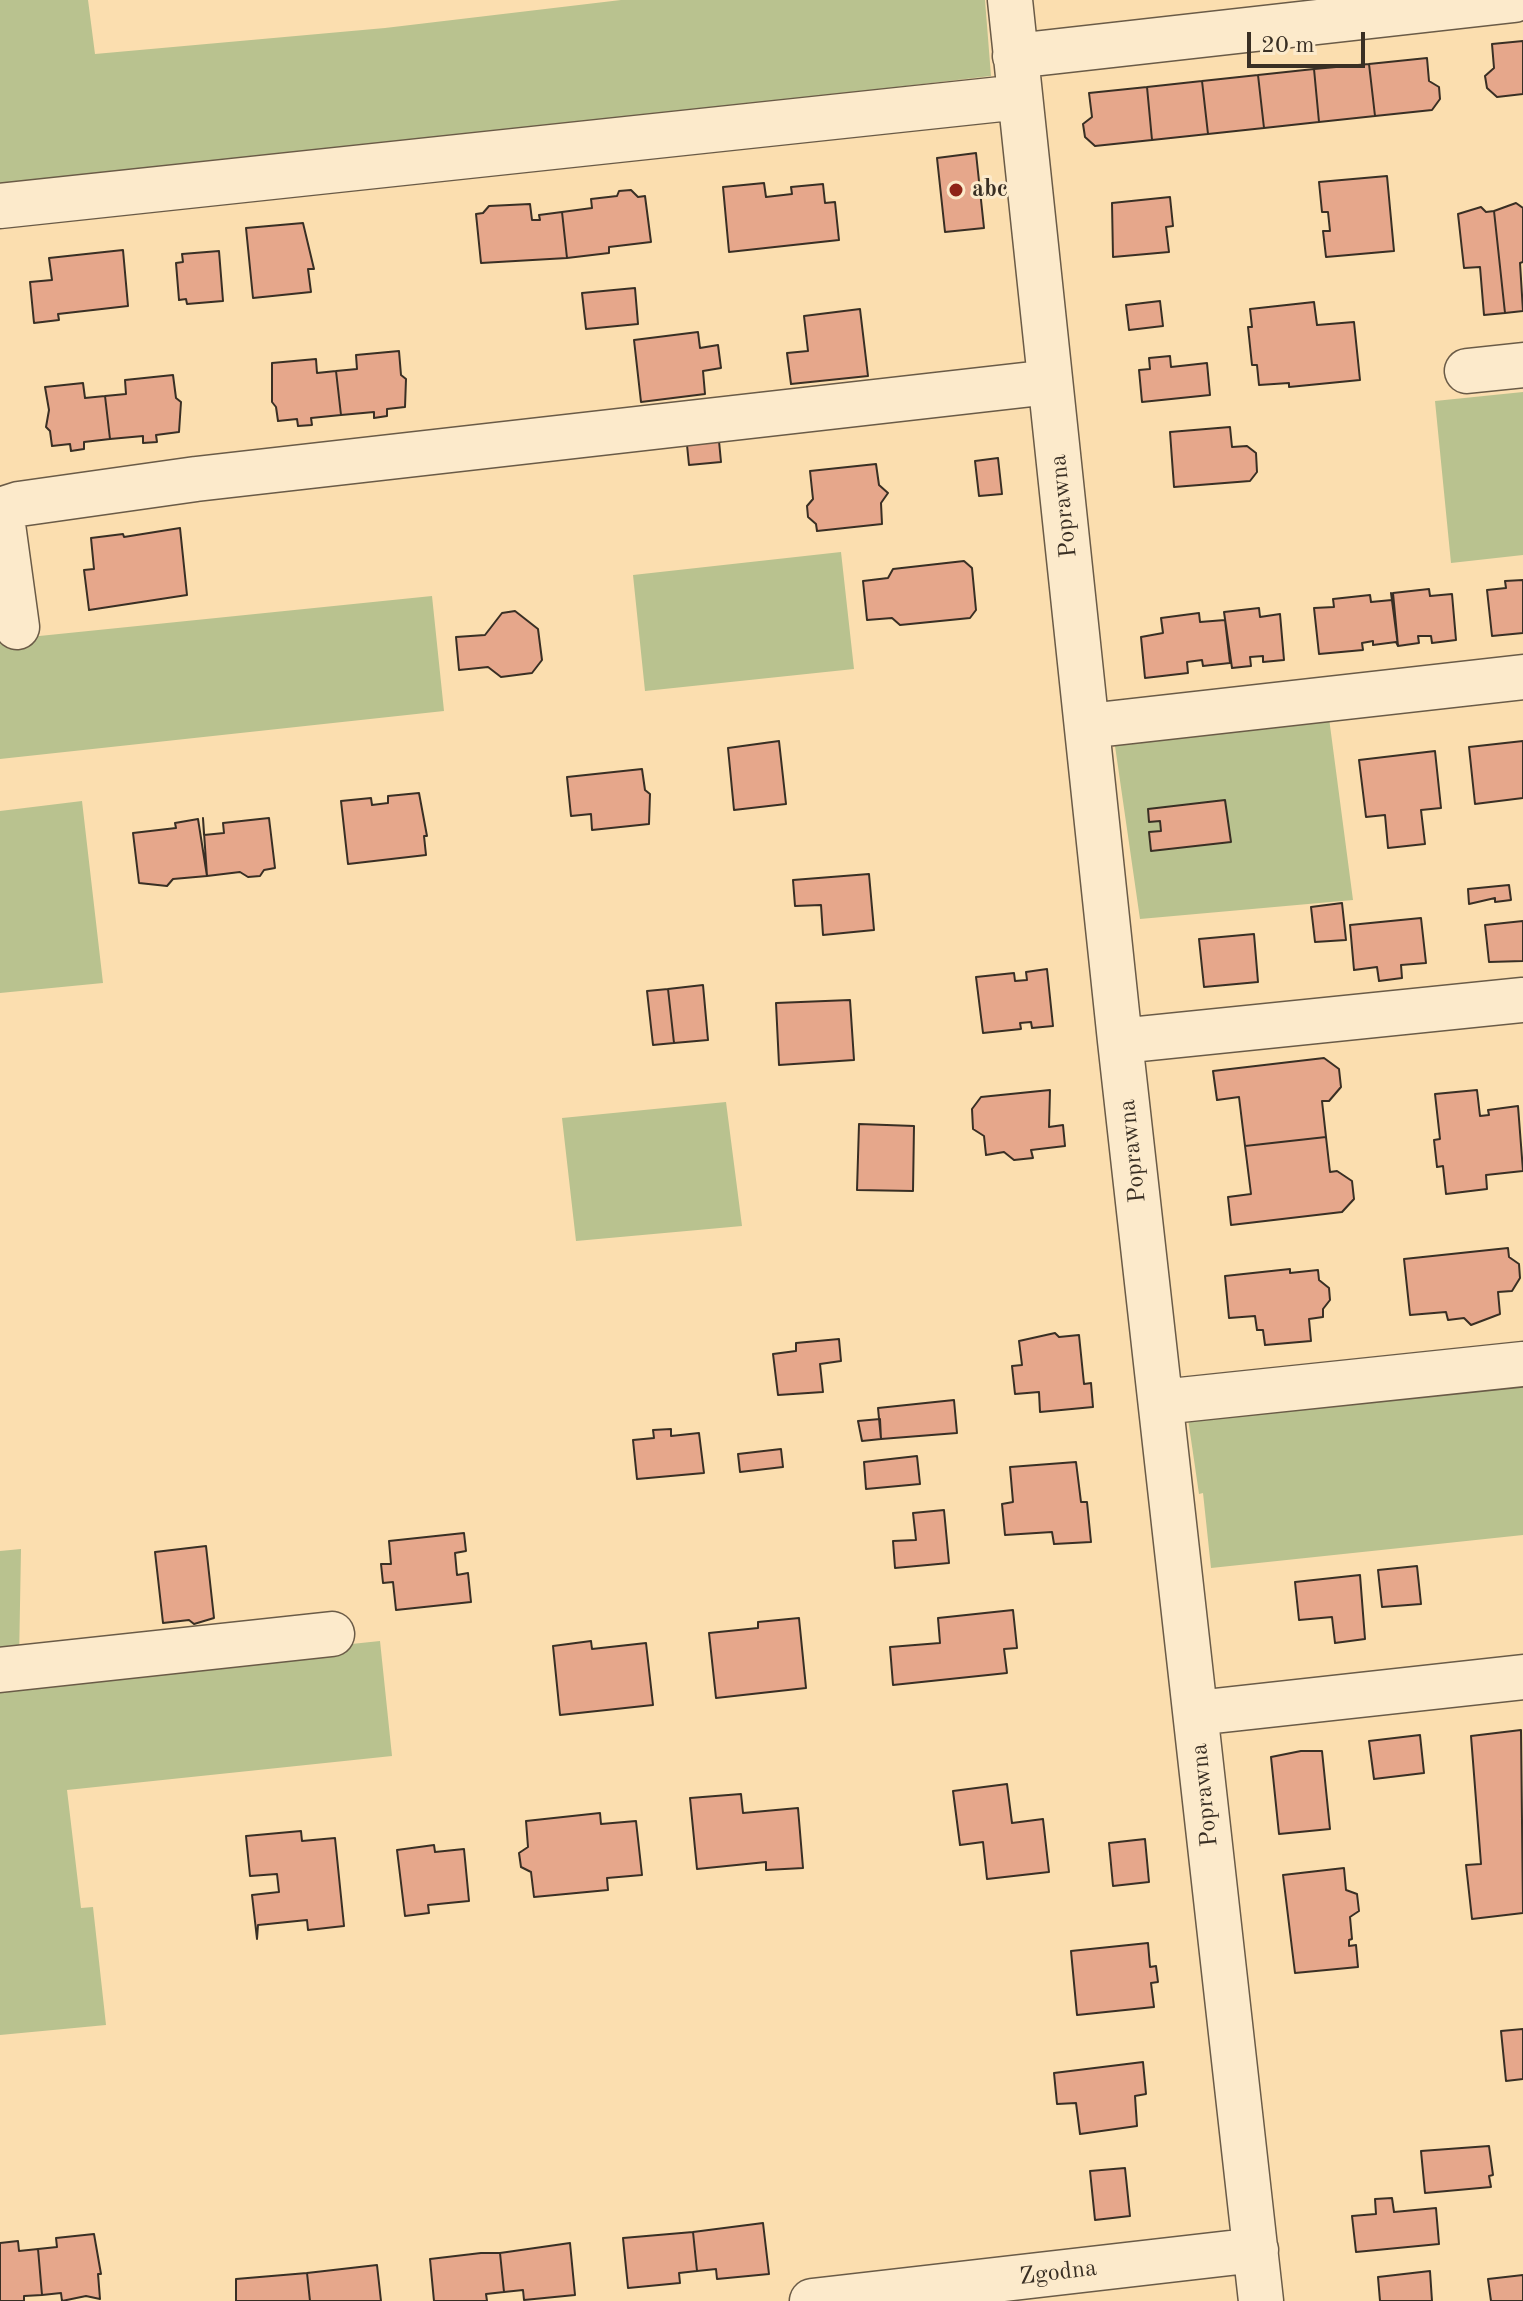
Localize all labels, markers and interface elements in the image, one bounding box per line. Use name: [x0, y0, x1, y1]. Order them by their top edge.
scale bar: [1251, 16, 1369, 66]
text: 20 m: [1261, 34, 1315, 58]
place label: abc: [972, 176, 1008, 204]
marker: abc: [947, 181, 965, 199]
street label: Poprawna: [1044, 453, 1084, 559]
street label: Poprawna: [1113, 1098, 1153, 1204]
street label: Poprawna: [1185, 1742, 1225, 1848]
street label: Zgodna: [1018, 2254, 1098, 2292]

